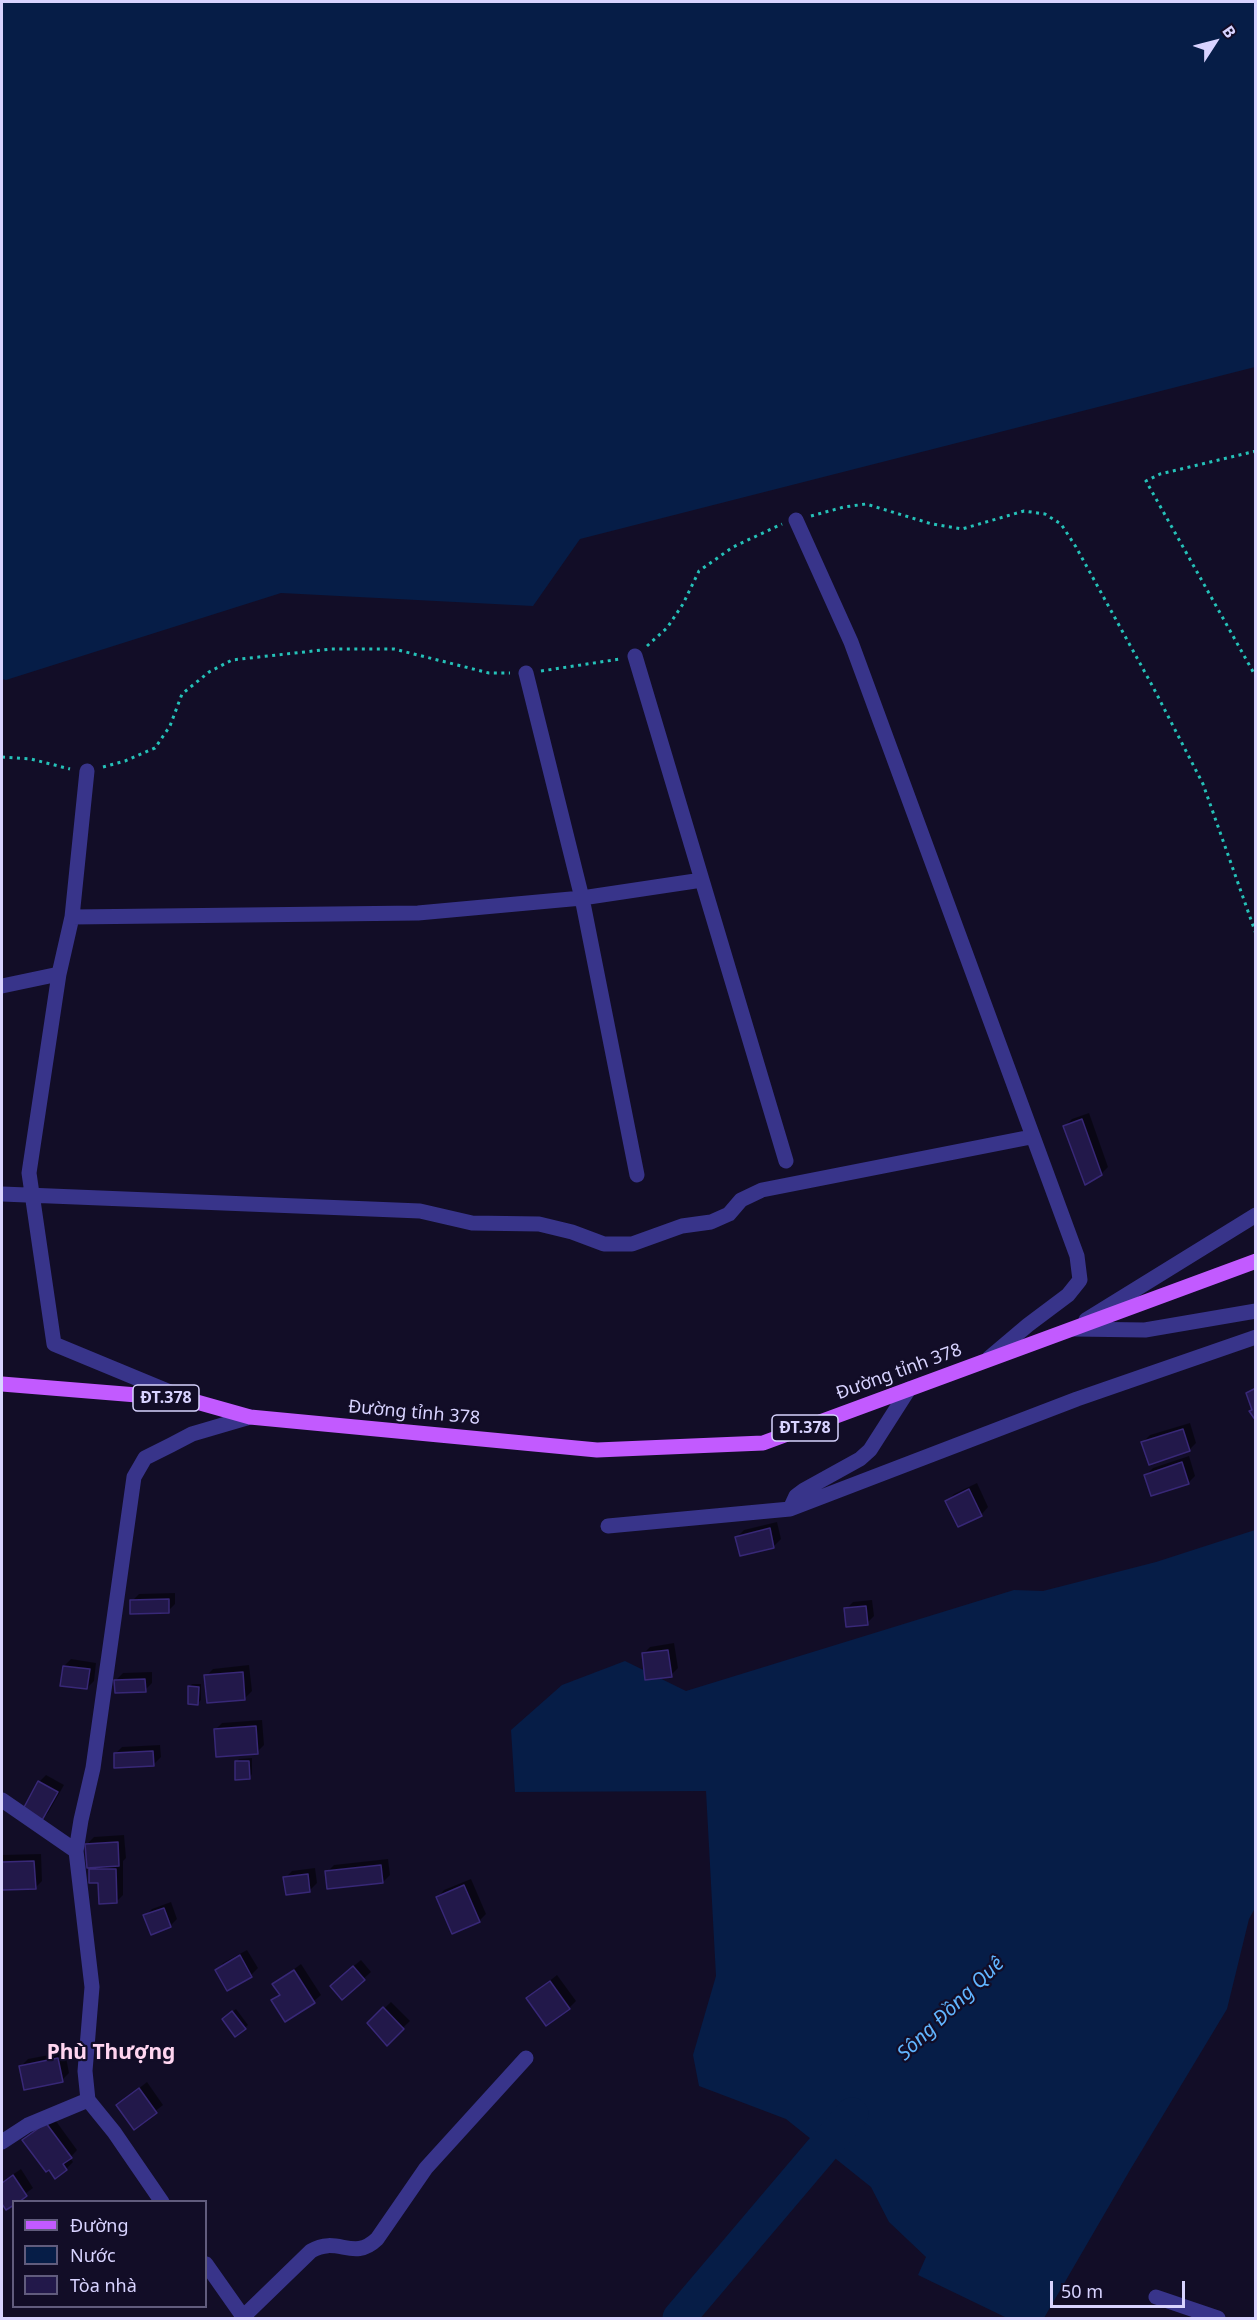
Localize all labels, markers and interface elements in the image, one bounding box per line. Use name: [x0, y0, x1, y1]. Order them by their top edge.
north arrow: [1185, 12, 1245, 72]
text: B: [1218, 21, 1242, 42]
street label: Đường tỉnh 378: [833, 1339, 965, 1405]
road number: ĐT.378: [133, 1385, 199, 1411]
street label: Đường tỉnh 378: [347, 1396, 481, 1430]
road number: ĐT.378: [772, 1415, 838, 1441]
water label: Sông Đồng Quê: [893, 1952, 1009, 2066]
district label: Phù Thượng: [47, 2040, 175, 2066]
legend: [12, 2200, 207, 2308]
text: Đường: [70, 2213, 129, 2237]
text: Nước: [70, 2243, 116, 2267]
scale bar: [1053, 2269, 1188, 2307]
text: Tòa nhà: [70, 2273, 137, 2297]
text: 50 m: [1061, 2279, 1103, 2303]

